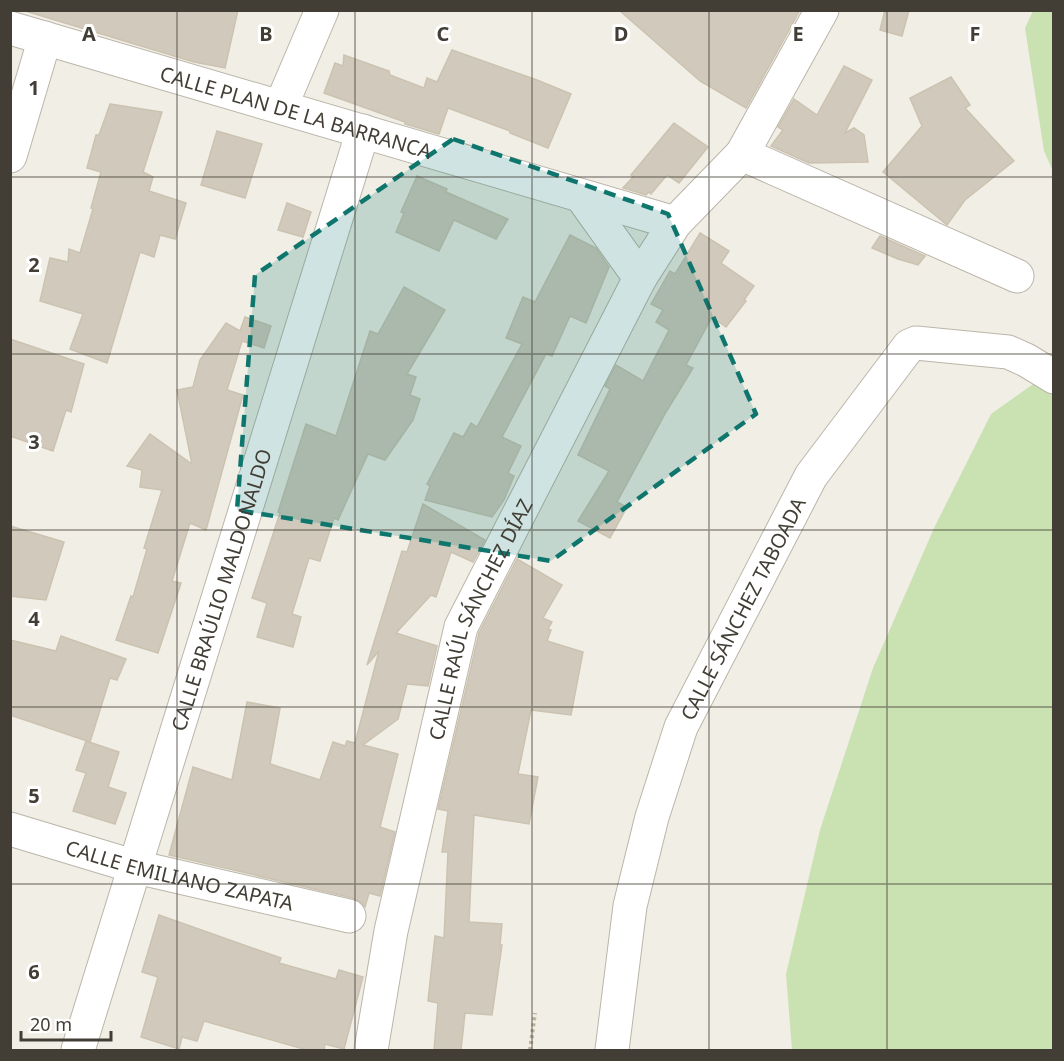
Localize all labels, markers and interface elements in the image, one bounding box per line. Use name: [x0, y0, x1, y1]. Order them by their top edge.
text: A: [82, 20, 96, 47]
text: B: [259, 20, 273, 47]
text: C: [437, 20, 450, 47]
text: D: [614, 20, 628, 47]
text: E: [792, 20, 804, 47]
text: F: [970, 20, 980, 47]
street label: CALLE PLAN DE LA BARRANCA: [157, 59, 435, 165]
text: 1: [28, 74, 40, 101]
text: 2: [28, 251, 40, 278]
text: 3: [28, 428, 40, 455]
street label: CALLE BRAÚLIO MALDONALDO: [164, 445, 277, 734]
street label: CALLE SÁNCHEZ TABOADA: [674, 492, 811, 724]
street label: CALLE RAÚL SÁNCHEZ DÍAZ: [422, 494, 538, 743]
text: 4: [28, 605, 40, 632]
text: 5: [28, 782, 40, 809]
street label: CALLE EMILIANO ZAPATA: [63, 833, 297, 916]
text: 6: [28, 958, 40, 985]
scale bar: [21, 1004, 111, 1042]
text: 20 m: [30, 1012, 72, 1036]

